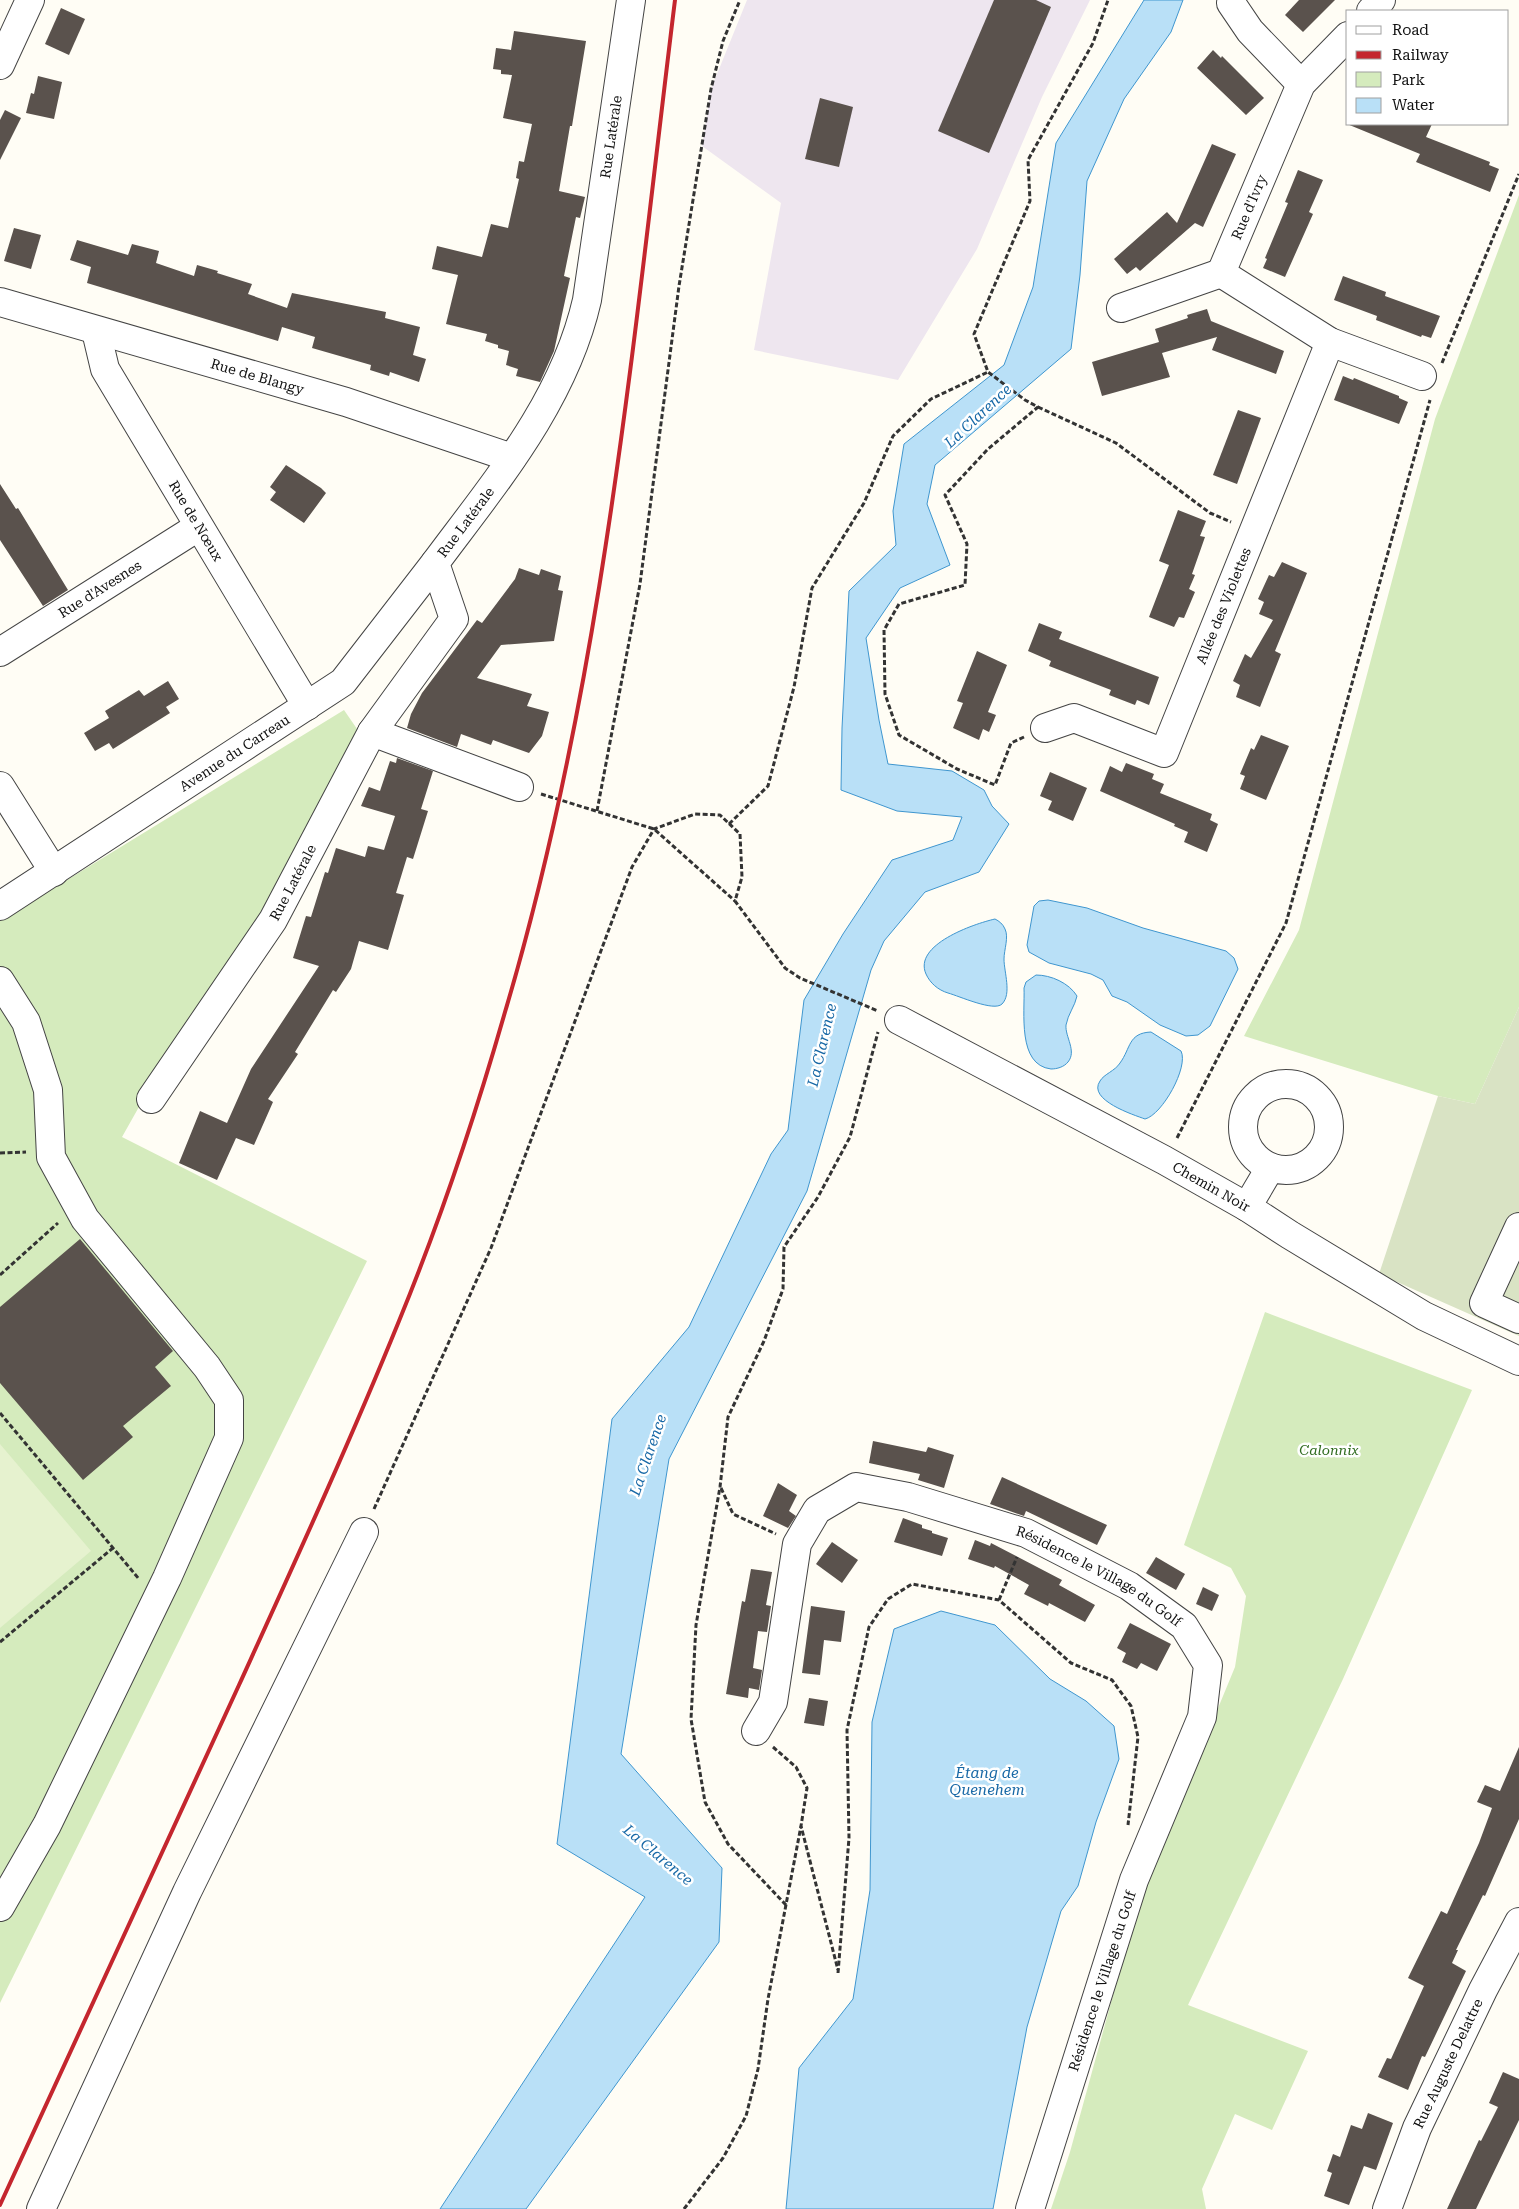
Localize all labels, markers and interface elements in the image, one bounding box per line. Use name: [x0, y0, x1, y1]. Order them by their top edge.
legend: [1346, 10, 1509, 125]
text: Road: [1392, 21, 1429, 39]
text: Railway: [1392, 46, 1449, 64]
text: Park: [1392, 71, 1426, 89]
street label: Rue Latérale: [597, 94, 625, 179]
text: Water: [1392, 96, 1434, 114]
street label: Rue d'Ivry: [1228, 171, 1270, 242]
street label: Rue de Blangy: [209, 355, 307, 398]
water label: La Clarence: [940, 380, 1016, 452]
street label: Rue de Nœux: [166, 478, 226, 564]
street label: Rue Latérale: [434, 484, 497, 560]
street label: Allée des Violettes: [1193, 545, 1254, 666]
street label: Rue d'Avesnes: [55, 557, 145, 621]
street label: Avenue du Carreau: [176, 711, 293, 795]
street label: Rue Latérale: [266, 841, 319, 923]
water label: La Clarence: [803, 1001, 840, 1089]
street label: Chemin Noir: [1170, 1158, 1253, 1215]
water label: La Clarence: [625, 1412, 670, 1499]
park label: Calonnix: [1299, 1442, 1359, 1458]
street label: Résidence le Village du Golf: [1014, 1522, 1185, 1630]
water label: Étang de Quenehem: [949, 1764, 1025, 1799]
water label: La Clarence: [619, 1820, 697, 1889]
street label: Résidence le Village du Golf: [1065, 1888, 1139, 2073]
street label: Rue Auguste Delattre: [1410, 1996, 1486, 2131]

